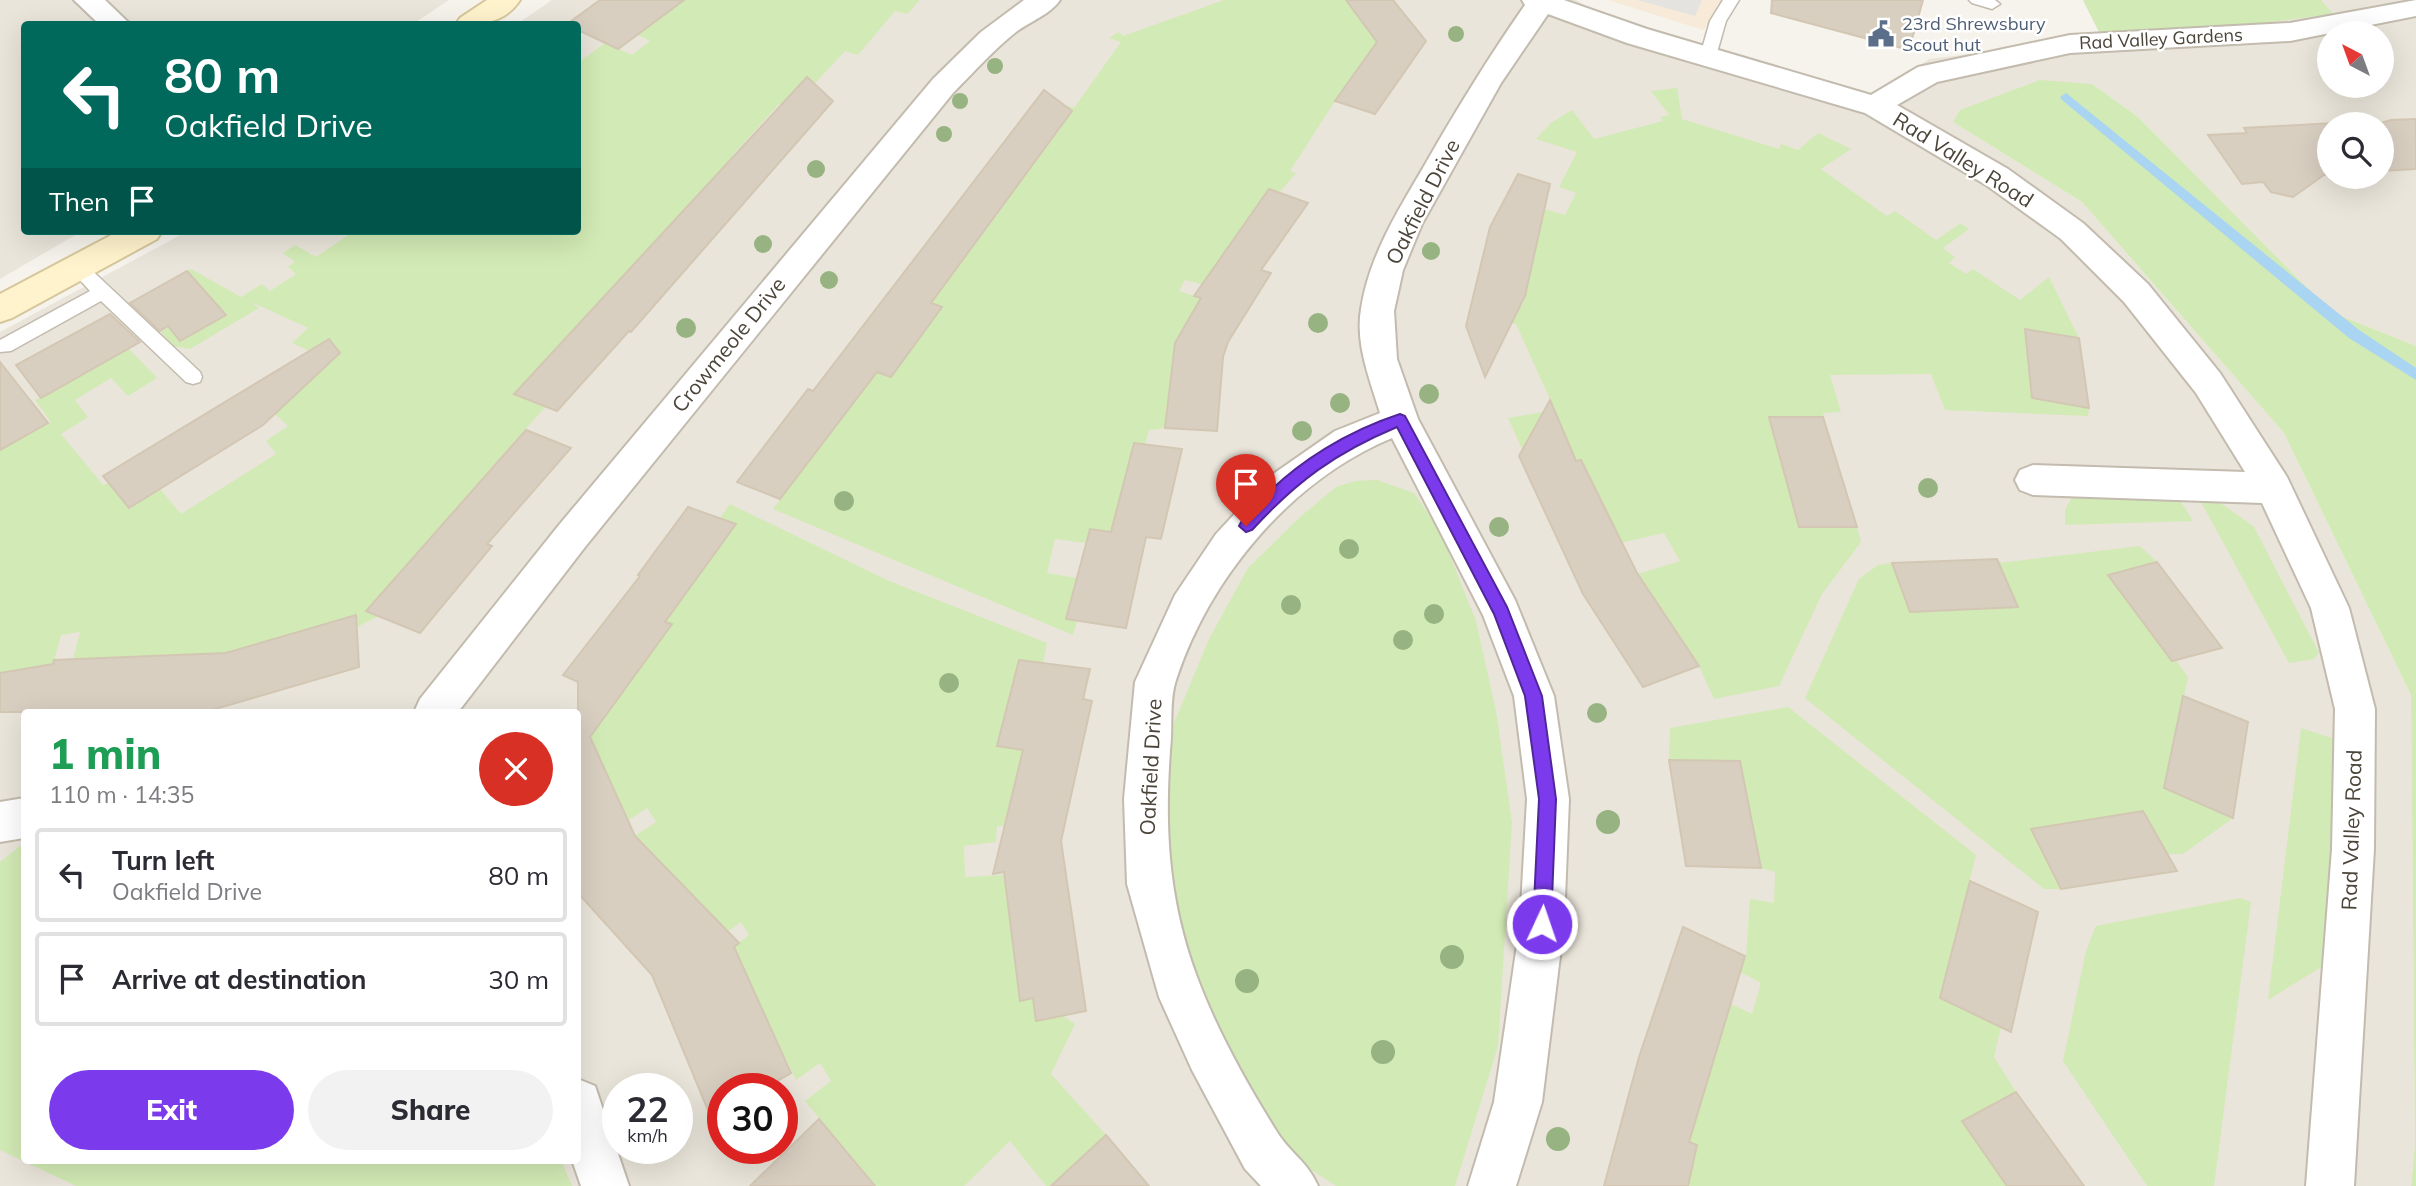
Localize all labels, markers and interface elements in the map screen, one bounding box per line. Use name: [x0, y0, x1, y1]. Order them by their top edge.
place label: 23rd Shrewsbury Scout hut: [1902, 12, 2046, 56]
public building icon: 23rd Shrewsbury Scout hut: [1866, 19, 1896, 49]
north arrow: [2317, 21, 2394, 98]
map controls: [2317, 21, 2394, 189]
street label: Rad Valley Gardens: [2078, 23, 2244, 54]
text: 80 m: [164, 44, 280, 105]
icon: left: [49, 49, 140, 140]
text: Oakfield Drive: [164, 105, 373, 145]
street label: Rad Valley Road: [1889, 106, 2039, 213]
button: search: [2317, 112, 2394, 189]
street label: Oakfield Drive: [1379, 135, 1465, 268]
icon: arrive: [123, 182, 161, 220]
text: Then: [49, 185, 109, 218]
street label: Crowmeole Drive: [666, 272, 791, 417]
pin: [1216, 454, 1276, 526]
icon: arrive: [1227, 465, 1265, 503]
street label: Oakfield Drive: [1133, 698, 1167, 836]
text: 1 min: [49, 727, 162, 780]
button: close: [479, 732, 553, 806]
street label: Rad Valley Road: [2335, 749, 2367, 911]
text: 110 m · 14:35: [49, 780, 194, 809]
text: Turn left: [112, 844, 214, 877]
icon: left: [53, 856, 91, 894]
text: 80 m: [488, 859, 549, 892]
text: Oakfield Drive: [112, 877, 262, 906]
position arrow: [1505, 887, 1579, 961]
icon: arrive: [53, 960, 91, 998]
text: Arrive at destination: [112, 963, 367, 996]
text: 30 m: [488, 963, 549, 996]
button: Exit: [49, 1070, 294, 1150]
button: Share: [308, 1070, 553, 1150]
speed limit sign: 30: [707, 1073, 798, 1164]
text: 22: [626, 1087, 669, 1131]
text: km/h: [627, 1124, 668, 1147]

